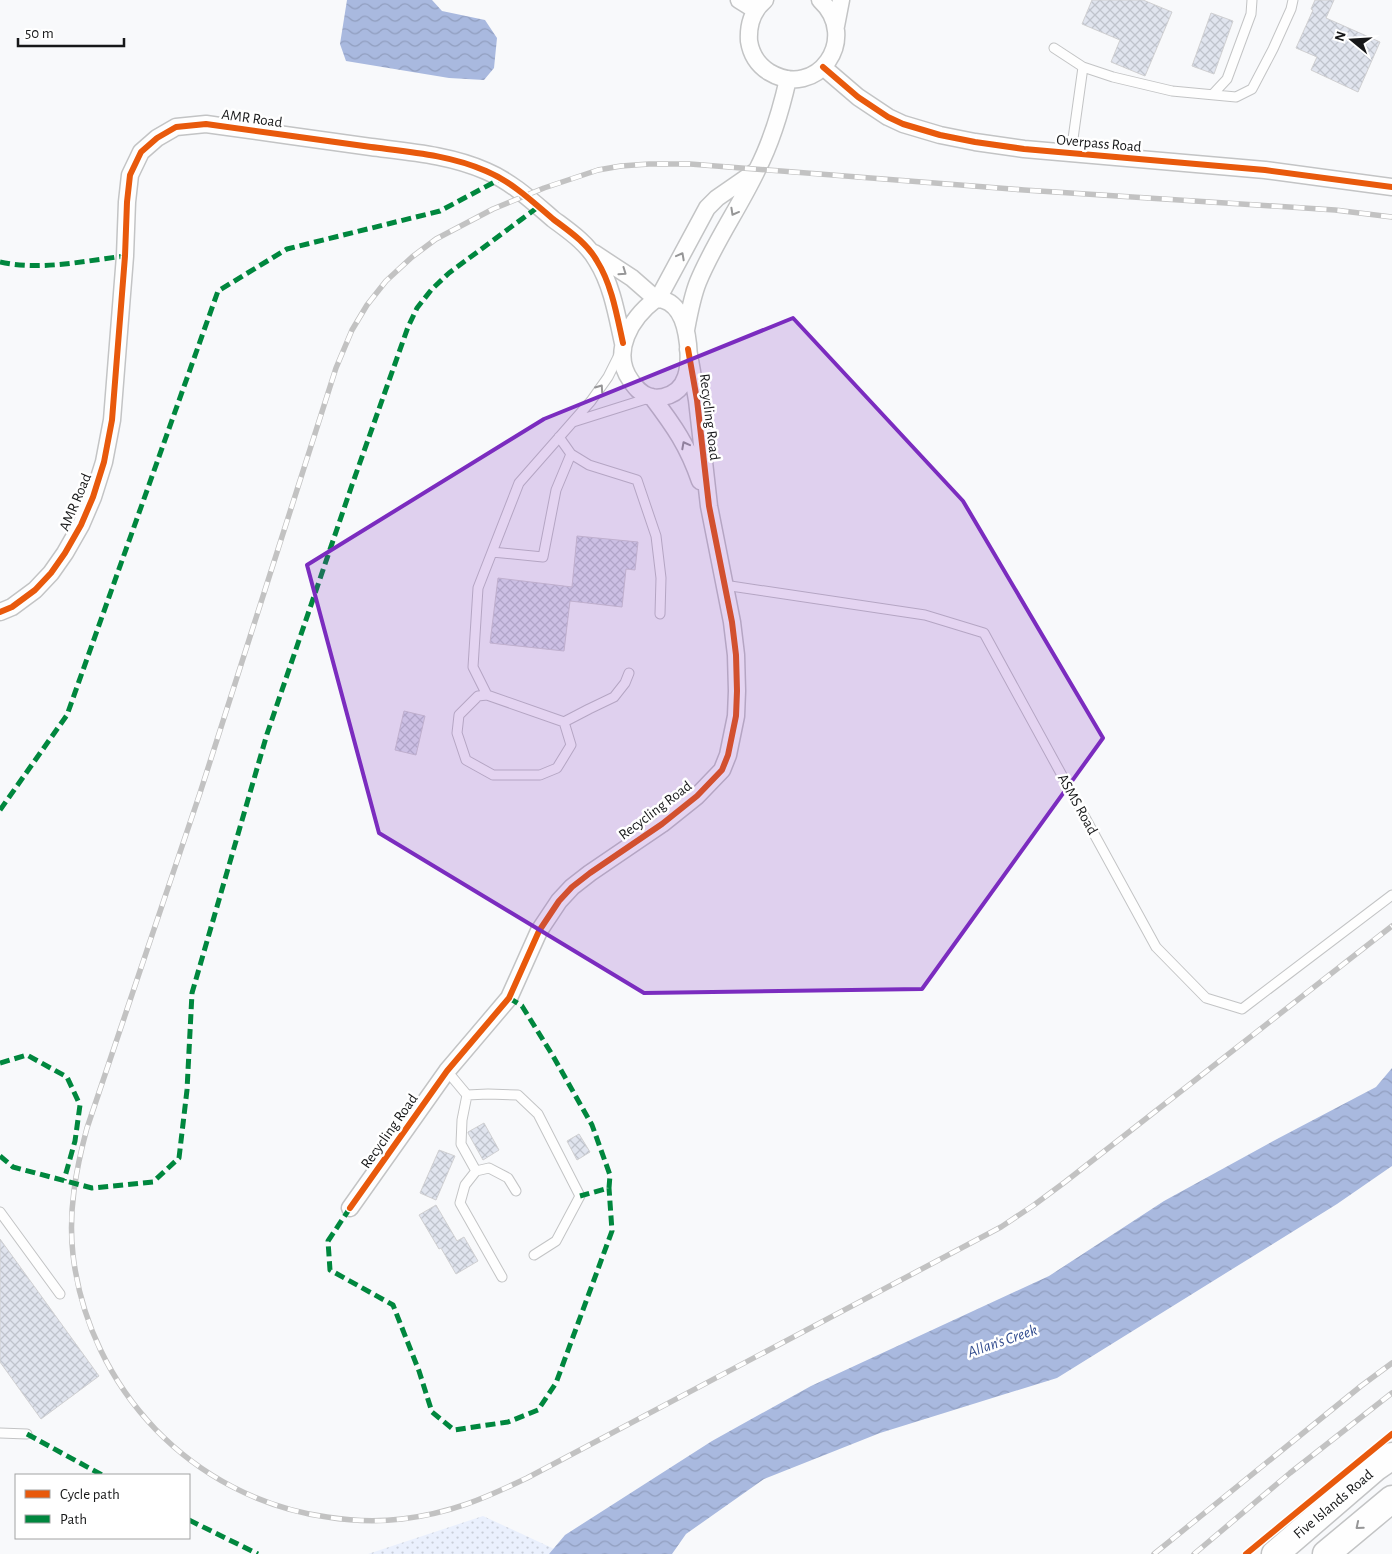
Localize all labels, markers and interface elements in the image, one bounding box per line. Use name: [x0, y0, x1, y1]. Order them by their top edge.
scale bar: [18, 15, 124, 47]
north arrow: [1327, 15, 1377, 65]
text: 50 m: [25, 26, 54, 41]
text: N: [1332, 29, 1349, 43]
street label: AMR Road: [221, 107, 283, 130]
street label: Overpass Road: [1056, 132, 1142, 155]
one-way arrow: [731, 207, 741, 216]
one-way arrow: [675, 252, 685, 261]
one-way arrow: [617, 266, 627, 275]
street label: Recycling Road: [697, 373, 722, 461]
one-way arrow: [594, 384, 603, 394]
one-way arrow: [681, 441, 691, 450]
street label: AMR Road: [57, 471, 94, 533]
street label: ASMS Road: [1055, 771, 1100, 837]
street label: Recycling Road: [616, 778, 695, 843]
street label: Recycling Road: [358, 1091, 421, 1171]
water label: Allan's Creek: [965, 1322, 1039, 1361]
street label: Five Islands Road: [1291, 1467, 1376, 1542]
legend: [15, 1474, 190, 1539]
text: Cycle path: [60, 1487, 120, 1502]
text: Path: [60, 1512, 87, 1527]
one-way arrow: [1356, 1521, 1365, 1529]

